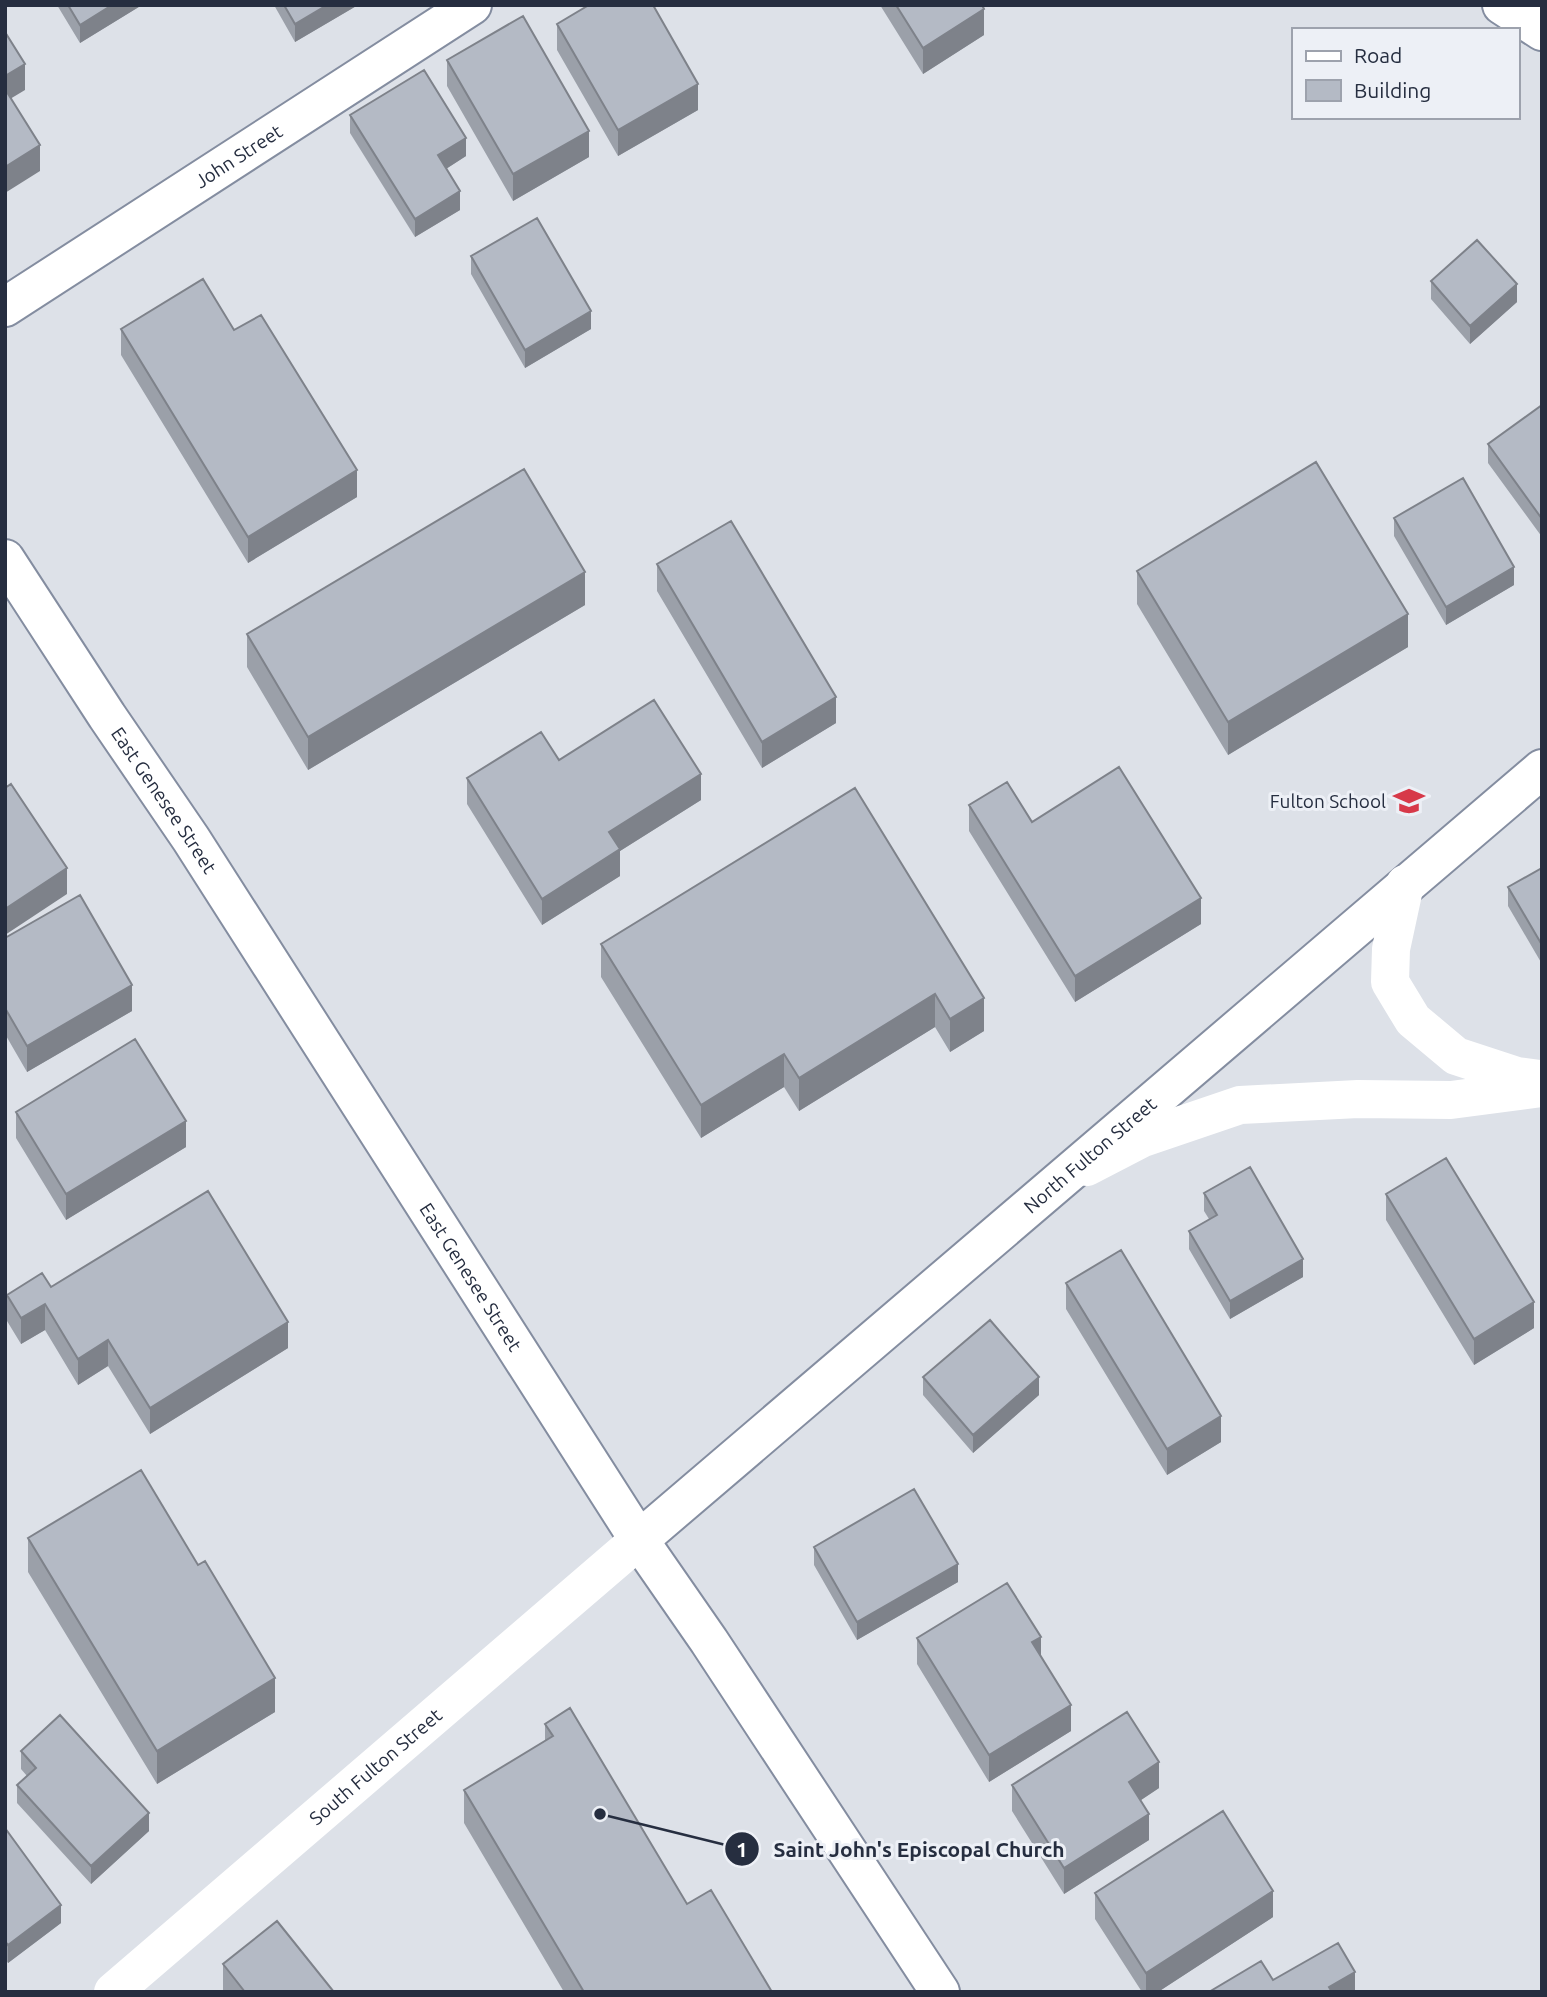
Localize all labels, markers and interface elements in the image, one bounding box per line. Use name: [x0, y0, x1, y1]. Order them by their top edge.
legend: [1292, 28, 1519, 119]
text: Road: [1354, 43, 1402, 67]
text: Building: [1354, 78, 1431, 102]
street label: John Street: [191, 119, 287, 192]
street label: East Genesee Street: [107, 723, 221, 878]
school or university icon: Fulton School: [1392, 784, 1426, 818]
place label: Fulton School: [1270, 790, 1386, 812]
street label: North Fulton Street: [1019, 1092, 1161, 1218]
street label: East Genesee Street: [415, 1199, 527, 1356]
street label: South Fulton Street: [305, 1703, 446, 1829]
callout: Saint John's Episcopal Church: [724, 1828, 1079, 1870]
text: 1: [736, 1837, 748, 1861]
text: Saint John's Episcopal Church: [773, 1837, 1065, 1861]

